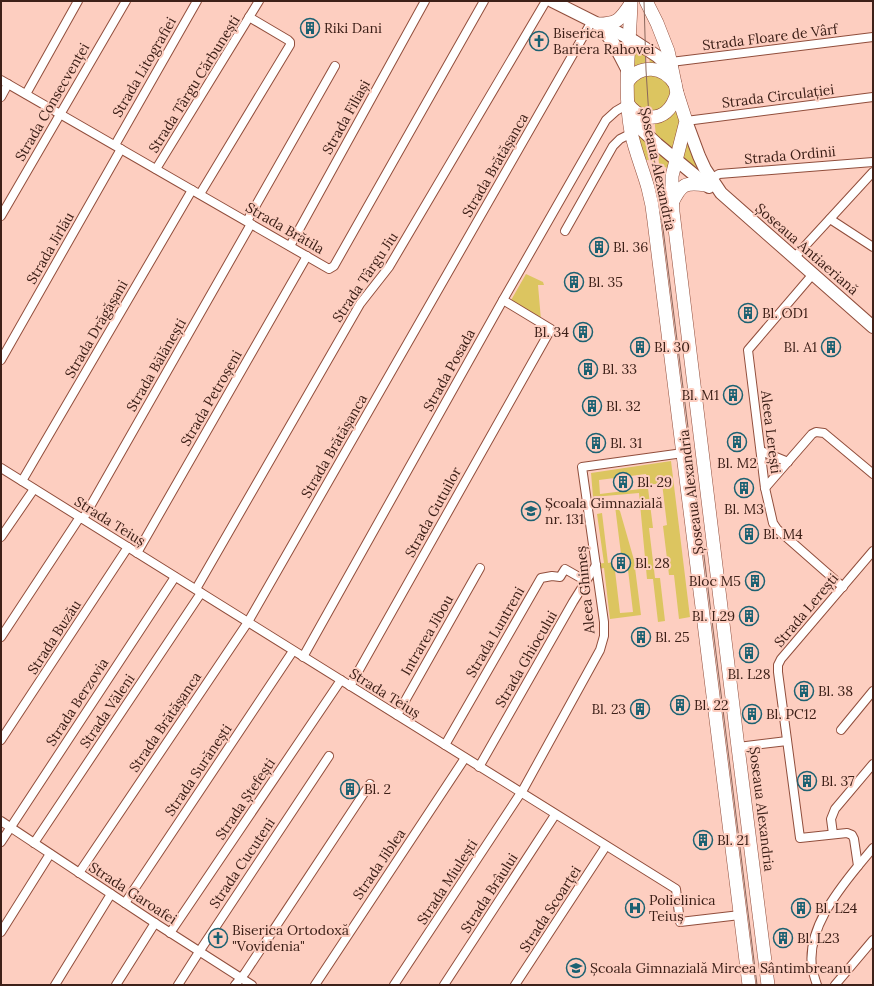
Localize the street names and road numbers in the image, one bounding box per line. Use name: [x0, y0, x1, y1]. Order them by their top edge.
street label: Strada Târgu Cărbunești: [144, 12, 244, 156]
street label: Strada Litografiei: [108, 14, 180, 120]
street label: Strada Floare de Vârf: [701, 20, 840, 54]
street label: Strada Consecvenței: [11, 40, 93, 164]
street label: Strada Filiași: [318, 76, 374, 158]
street label: Strada Circulației: [721, 80, 835, 112]
street label: Șoseaua Alexandria: [636, 106, 680, 232]
street label: Strada Brătășanca: [458, 110, 532, 220]
street label: Strada Ordinii: [744, 142, 836, 168]
street label: Strada Brătila: [242, 198, 328, 258]
street label: Șoseaua Antiaeriană: [752, 199, 862, 299]
street label: Strada Jirlău: [22, 209, 78, 287]
street label: Strada Târgu Jiu: [328, 228, 402, 326]
street label: Strada Drăgășani: [61, 277, 131, 381]
street label: Strada Bălănești: [122, 315, 190, 415]
street label: Strada Posada: [419, 326, 479, 414]
street label: Strada Petroșeni: [176, 347, 246, 449]
street label: Aleea Lerești: [757, 388, 785, 475]
street label: Strada Brătășanca: [297, 391, 371, 501]
street label: Șoseaua Alexandria: [674, 429, 708, 555]
street label: Strada Gutuilor: [401, 464, 465, 560]
street label: Strada Teiuș: [71, 492, 149, 550]
street label: Aleea Ghimeș: [571, 545, 599, 636]
street label: Strada Lerești: [770, 569, 842, 651]
street label: Strada Luntreni: [462, 583, 528, 681]
street label: Intrarea Jibou: [397, 592, 457, 678]
street label: Strada Buzău: [23, 596, 85, 678]
street label: Strada Ghiocului: [491, 607, 561, 711]
street label: Strada Berzovia: [42, 655, 112, 749]
street label: Strada Teiuș: [346, 664, 424, 722]
street label: Strada Brătășanca: [125, 668, 205, 776]
street label: Strada Văleni: [76, 670, 138, 752]
street label: Strada Surănești: [161, 721, 235, 819]
street label: Șoseaua Alexandria: [745, 746, 779, 872]
street label: Strada Ștefești: [211, 755, 279, 843]
street label: Strada Cucuteni: [205, 814, 279, 912]
street label: Strada Jiblea: [349, 825, 409, 903]
street label: Strada Miulești: [413, 836, 481, 928]
street label: Strada Brâului: [456, 850, 522, 936]
street label: Strada Garoafei: [86, 858, 180, 928]
street label: Strada Scoarței: [515, 862, 585, 956]

